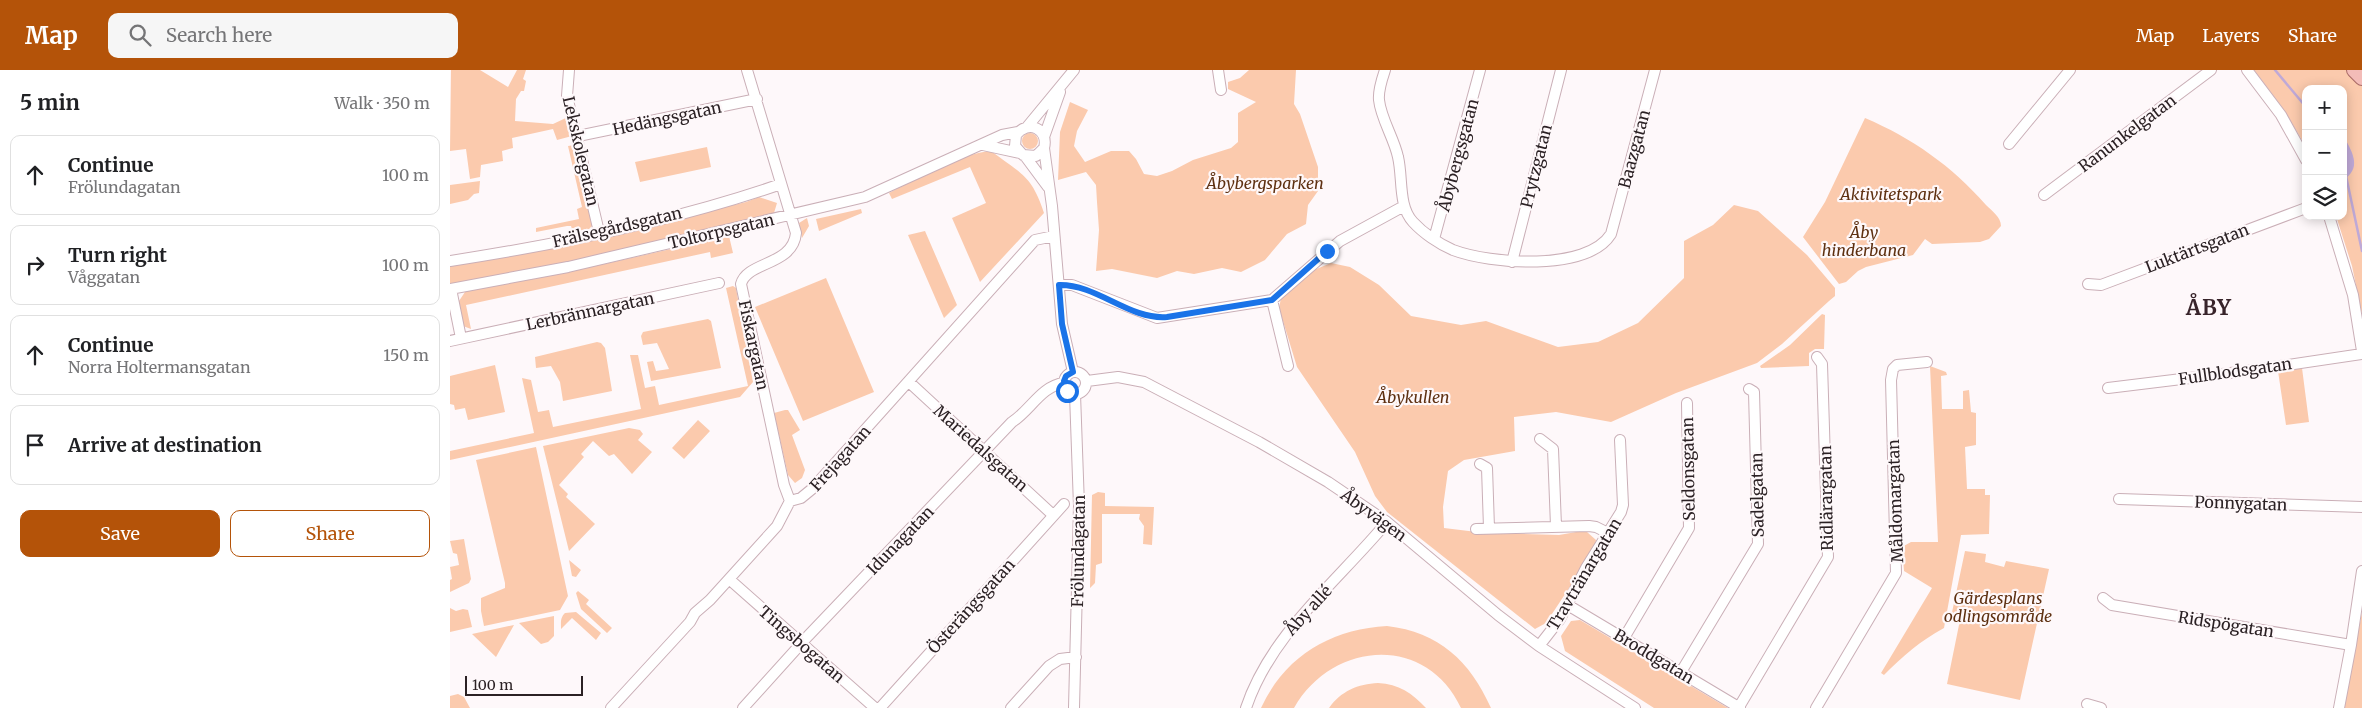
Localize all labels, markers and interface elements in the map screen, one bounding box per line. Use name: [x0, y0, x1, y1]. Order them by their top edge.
search box: [108, 13, 458, 58]
text: Map: [25, 20, 78, 51]
icon: search: [126, 21, 154, 49]
text: Search here: [166, 23, 272, 47]
text: Map: [2136, 24, 2174, 47]
text: Layers: [2202, 24, 2260, 47]
text: Share: [2288, 24, 2337, 47]
map controls: [2302, 85, 2347, 220]
button: +: [2302, 85, 2347, 130]
text: 5 min: [20, 89, 80, 116]
street label: Ranunkelgatan: [2074, 90, 2180, 176]
text: Walk · 350 m: [334, 93, 430, 113]
street label: Lekskolegatan: [559, 94, 603, 208]
street label: Åbybergsgatan: [1432, 96, 1483, 215]
street label: Hedängsgatan: [611, 97, 724, 139]
street label: Baazgatan: [1614, 107, 1654, 191]
street label: Prytzgatan: [1516, 122, 1556, 210]
button: −: [2302, 130, 2347, 175]
text: Continue: [68, 153, 154, 177]
icon: ahead: [21, 161, 49, 189]
text: 100 m: [382, 165, 429, 185]
park label: Åbybergsparken: [1204, 172, 1324, 193]
button: layers: [2302, 175, 2347, 220]
text: Frölundagatan: [68, 177, 181, 197]
park label: Aktivitetspark: [1838, 184, 1942, 204]
street label: Frälsegårdsgatan: [550, 202, 684, 252]
street label: Toltorpsgatan: [666, 209, 776, 253]
street label: Luktärtsgatan: [2142, 219, 2252, 277]
park label: Åby hinderbana: [1822, 221, 1906, 260]
route end: [1316, 240, 1339, 263]
text: Turn right: [68, 243, 167, 267]
icon: right: [21, 251, 49, 279]
text: 100 m: [382, 255, 429, 275]
text: Våggatan: [68, 267, 140, 287]
street label: Lerbrännargatan: [524, 288, 656, 334]
district label: ÅBY: [2185, 292, 2232, 321]
street label: Fiskargatan: [735, 298, 773, 392]
text: Continue: [68, 333, 154, 357]
icon: ahead: [21, 341, 49, 369]
text: 150 m: [383, 345, 429, 365]
street label: Fullblodsgatan: [2177, 353, 2293, 389]
text: Norra Holtermansgatan: [68, 357, 251, 377]
route start: [1056, 380, 1079, 403]
park label: Åbykullen: [1374, 386, 1450, 407]
street label: Mariedalsgatan: [930, 400, 1033, 496]
street label: Seldonsgatan: [1677, 416, 1699, 521]
street label: Frejagatan: [805, 421, 875, 495]
icon: arrive: [21, 431, 49, 459]
text: Arrive at destination: [68, 433, 262, 457]
street label: Måldomargatan: [1883, 439, 1907, 563]
street label: Ridlärargatan: [1815, 445, 1837, 551]
street label: Sadelgatan: [1746, 452, 1768, 538]
street label: Åbyvägen: [1336, 483, 1412, 546]
street label: Ponnygatan: [2194, 491, 2288, 515]
street label: Frölundagatan: [1067, 494, 1089, 608]
street label: Idunagatan: [862, 501, 938, 579]
button: Save: [20, 510, 220, 557]
button: Share: [230, 510, 430, 557]
street label: Travtränargatan: [1543, 514, 1626, 634]
street label: Österängsgatan: [923, 554, 1019, 658]
street label: Åby allé: [1279, 580, 1336, 640]
park label: Gärdesplans odlingsområde: [1944, 588, 2052, 626]
street label: Tingsbogatan: [755, 601, 849, 687]
street label: Ridspögatan: [2177, 607, 2276, 642]
street label: Broddgatan: [1610, 624, 1698, 688]
scale bar: [465, 673, 582, 696]
text: 100 m: [472, 676, 513, 694]

